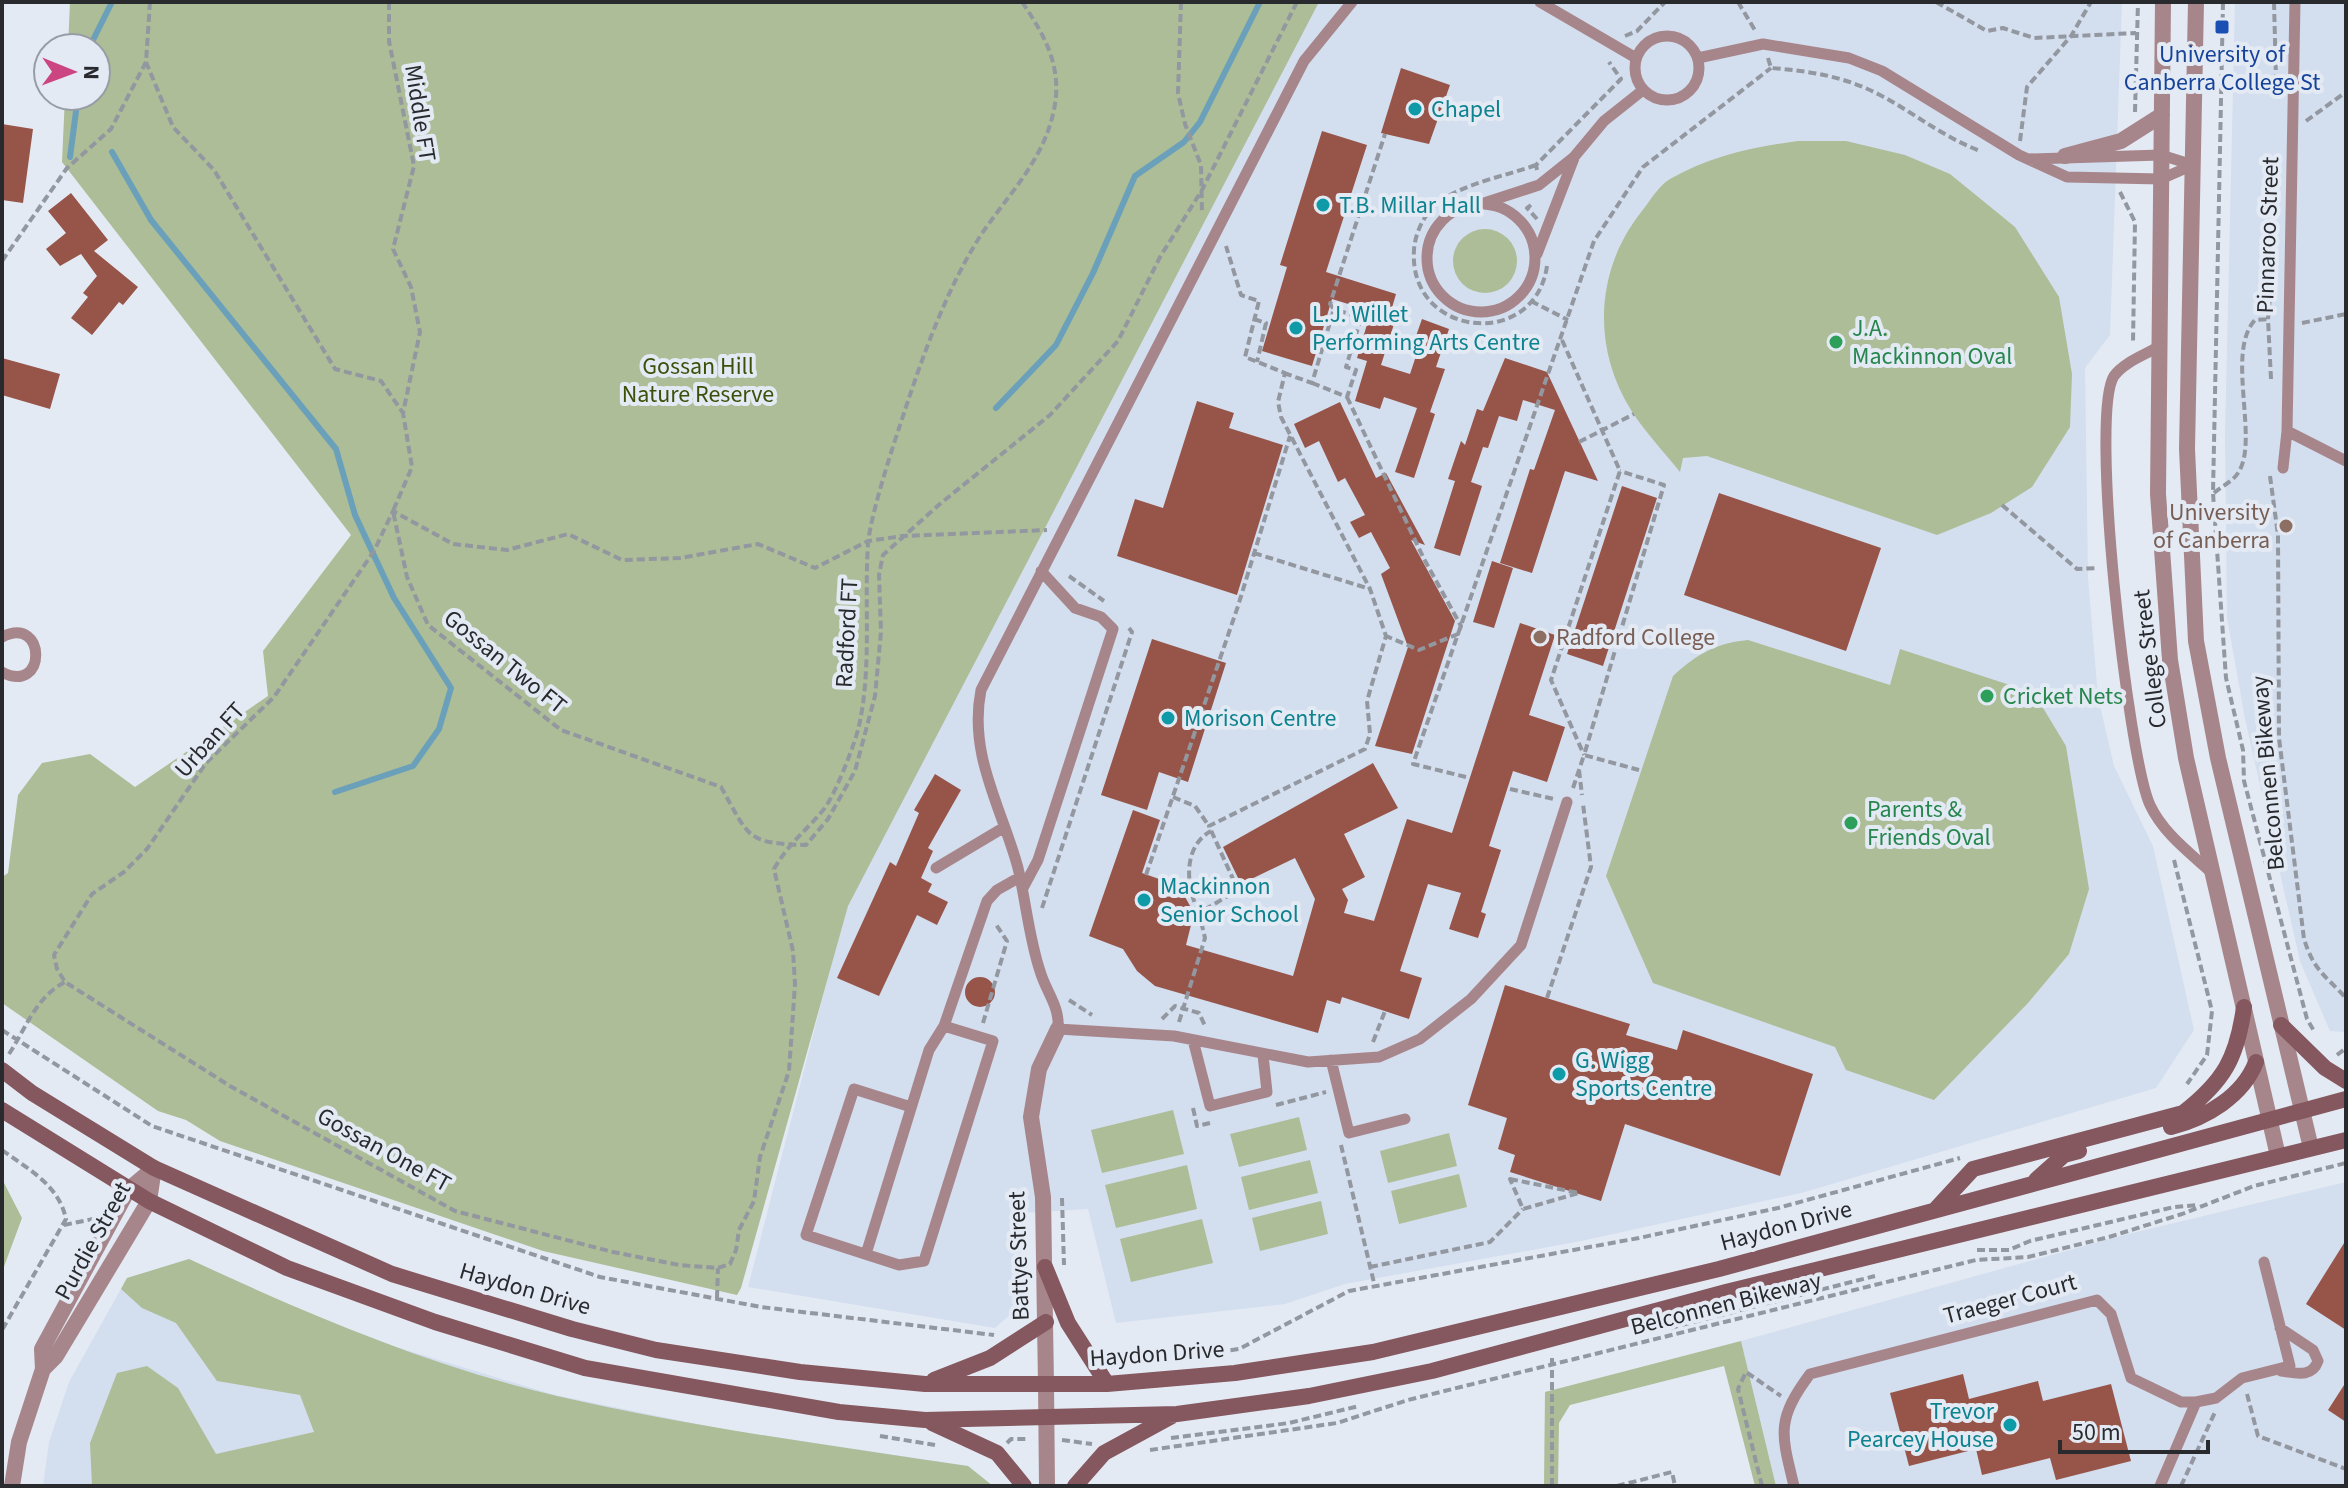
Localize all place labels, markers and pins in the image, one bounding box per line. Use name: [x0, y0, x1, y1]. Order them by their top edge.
marker: University of Canberra College St: [2213, 18, 2231, 36]
place label: University of Canberra College St: [2124, 37, 2320, 100]
place label: Chapel: [1431, 92, 1501, 127]
marker: Chapel: [1406, 100, 1424, 118]
place label: T.B. Millar Hall: [1339, 188, 1481, 223]
marker: T.B. Millar Hall: [1314, 196, 1332, 214]
place label: L.J. Willet Performing Arts Centre: [1312, 297, 1540, 360]
place label: J.A. Mackinnon Oval: [1852, 311, 2012, 374]
marker: L.J. Willet Performing Arts Centre: [1287, 319, 1305, 337]
marker: J.A. Mackinnon Oval: [1827, 333, 1845, 351]
place label: University of Canberra: [2153, 495, 2270, 558]
marker: University of Canberra: [2277, 517, 2295, 535]
place label: Radford College: [1556, 620, 1715, 655]
marker: Radford College: [1531, 628, 1549, 646]
place label: Cricket Nets: [2003, 679, 2123, 714]
marker: Cricket Nets: [1978, 687, 1996, 705]
place label: Morison Centre: [1184, 701, 1337, 736]
marker: Morison Centre: [1159, 709, 1177, 727]
place label: Parents & Friends Oval: [1867, 792, 1991, 855]
marker: Parents & Friends Oval: [1842, 814, 1860, 832]
place label: Mackinnon Senior School: [1160, 869, 1299, 932]
marker: Mackinnon Senior School: [1135, 891, 1153, 909]
place label: G. Wigg Sports Centre: [1575, 1043, 1712, 1106]
marker: G. Wigg Sports Centre: [1550, 1065, 1568, 1083]
place label: Trevor Pearcey House: [1847, 1394, 1995, 1457]
marker: Trevor Pearcey House: [2001, 1416, 2019, 1434]

